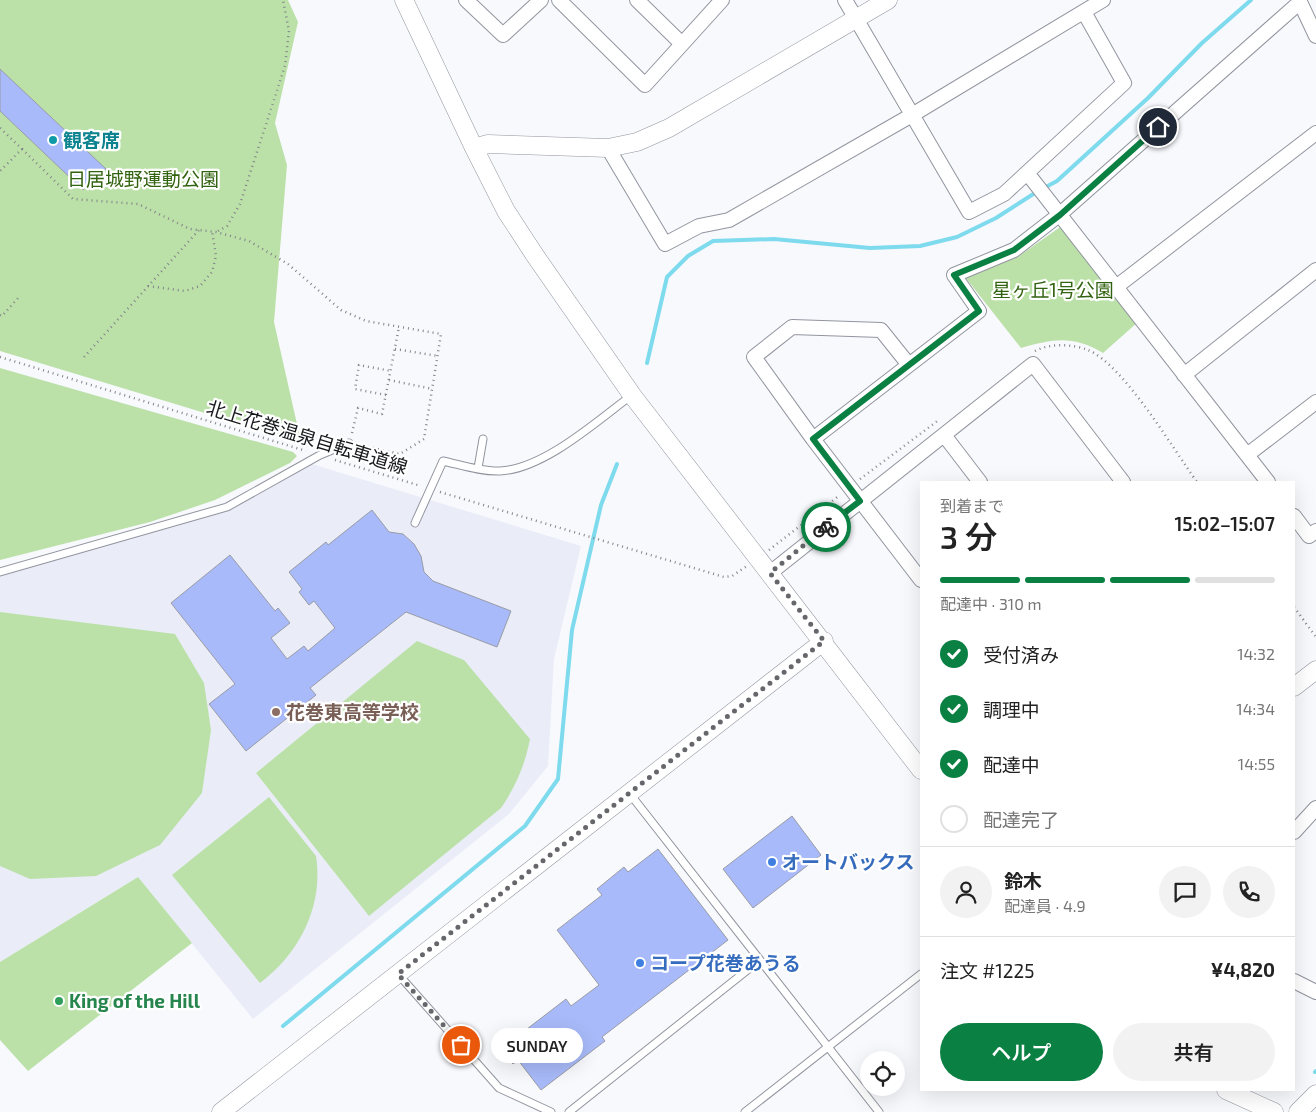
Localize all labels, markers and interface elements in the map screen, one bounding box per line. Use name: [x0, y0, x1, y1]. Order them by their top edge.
pin: [1137, 106, 1179, 148]
icon: home: [1144, 113, 1172, 141]
place label: 観客席: [63, 128, 120, 151]
marker: 観客席: [47, 134, 59, 146]
park label: 日居城野運動公園: [67, 167, 219, 190]
park label: 星ヶ丘1号公園: [992, 278, 1114, 301]
street label: 北上花巻温泉自転車道線: [204, 395, 410, 478]
text: 到着まで: [940, 496, 1004, 515]
courier: [801, 502, 851, 552]
text: 15:02–15:07: [1174, 512, 1275, 535]
icon: bike: [812, 513, 840, 541]
text: 3 分: [940, 517, 997, 555]
text: 配達中 · 310 m: [940, 594, 1041, 613]
icon: check: [940, 640, 968, 668]
text: 受付済み: [983, 643, 1059, 666]
text: 14:32: [1237, 644, 1275, 663]
icon: check: [940, 695, 968, 723]
text: 調理中: [983, 698, 1040, 721]
text: 14:34: [1236, 699, 1275, 718]
place label: 花巻東高等学校: [286, 700, 419, 723]
marker: 花巻東高等学校: [270, 706, 282, 718]
icon: check: [940, 750, 968, 778]
text: 配達中: [983, 753, 1040, 776]
text: 14:55: [1238, 754, 1275, 773]
text: 配達完了: [983, 808, 1059, 831]
place label: オートバックス: [782, 850, 914, 873]
marker: オートバックス: [766, 856, 778, 868]
button: person: [940, 866, 992, 918]
button: chat: [1159, 866, 1211, 918]
button: phone: [1223, 866, 1275, 918]
text: 鈴木: [1004, 869, 1042, 892]
text: 配達員 · 4.9: [1004, 896, 1086, 915]
place label: コープ花巻あうる: [650, 951, 801, 974]
marker: コープ花巻あうる: [634, 957, 646, 969]
text: ¥4,820: [1211, 958, 1275, 981]
text: 注文 #1225: [940, 959, 1034, 982]
place label: King of the Hill: [69, 989, 201, 1012]
marker: King of the Hill: [53, 995, 65, 1007]
button: ヘルプ: [940, 1023, 1103, 1081]
button: 共有: [1113, 1023, 1275, 1081]
pin: [440, 1024, 482, 1066]
callout: SUNDAY: [491, 1028, 584, 1062]
icon: bag: [447, 1031, 475, 1059]
text: SUNDAY: [506, 1036, 568, 1055]
map controls: [860, 1051, 905, 1096]
button: locate: [860, 1051, 905, 1096]

